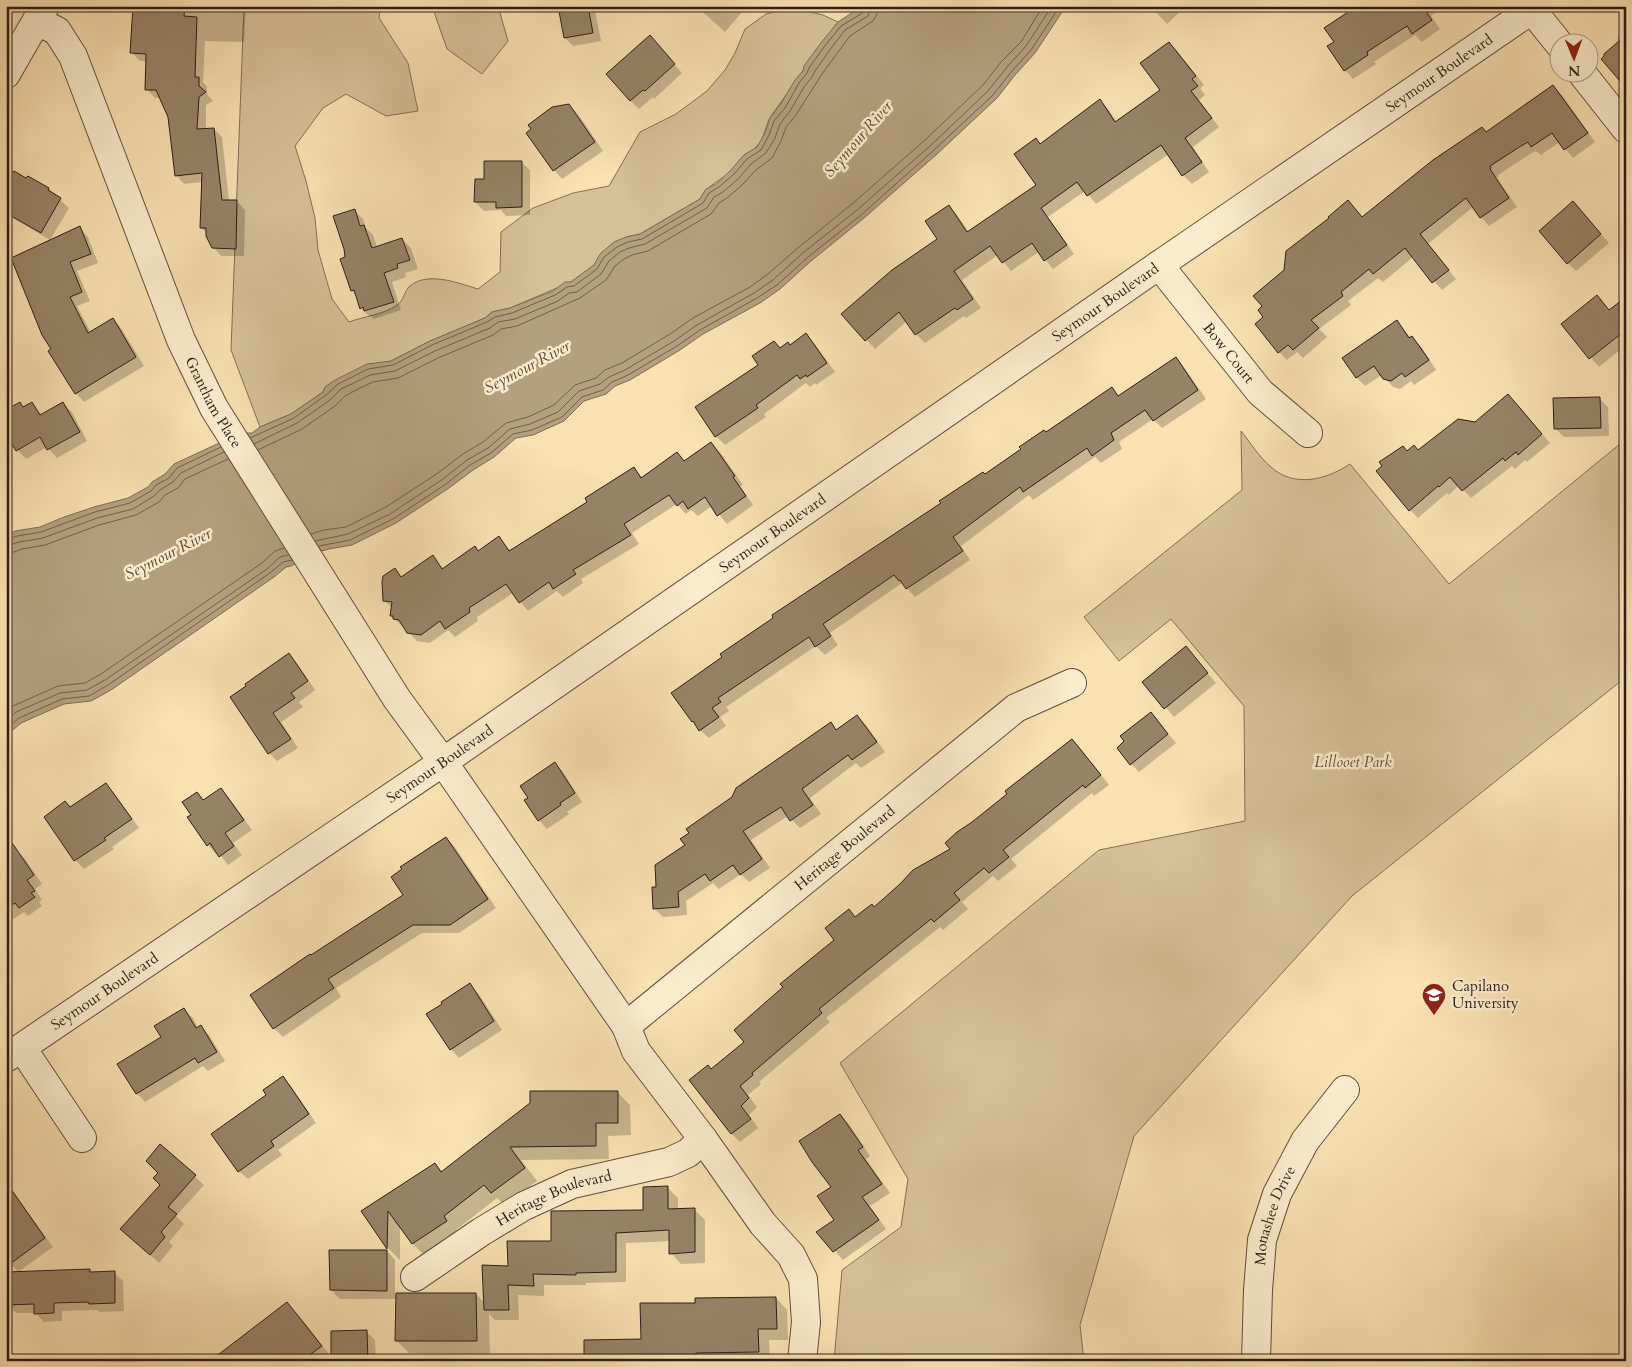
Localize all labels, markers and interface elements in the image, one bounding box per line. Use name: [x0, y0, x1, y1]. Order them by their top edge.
street label: Seymour Boulevard: [1382, 29, 1497, 117]
north arrow: [1550, 32, 1600, 82]
text: N: [1568, 61, 1580, 80]
water label: Seymour River: [819, 95, 898, 182]
street label: Seymour Boulevard: [1048, 258, 1163, 346]
street label: Bow Court: [1198, 318, 1259, 387]
water label: Seymour River: [480, 335, 575, 399]
street label: Grantham Place: [180, 353, 247, 452]
street label: Seymour Boulevard: [715, 489, 830, 577]
water label: Seymour River: [121, 522, 216, 585]
street label: Seymour Boulevard: [382, 720, 497, 808]
park label: Lillooet Park: [1314, 752, 1392, 772]
street label: Heritage Boulevard: [790, 801, 899, 895]
street label: Seymour Boulevard: [47, 948, 162, 1035]
place label: Capilano University: [1452, 976, 1519, 1013]
school or university icon: Capilano University: [1421, 982, 1447, 1016]
street label: Monashee Drive: [1250, 1162, 1300, 1266]
street label: Heritage Boulevard: [492, 1165, 613, 1231]

